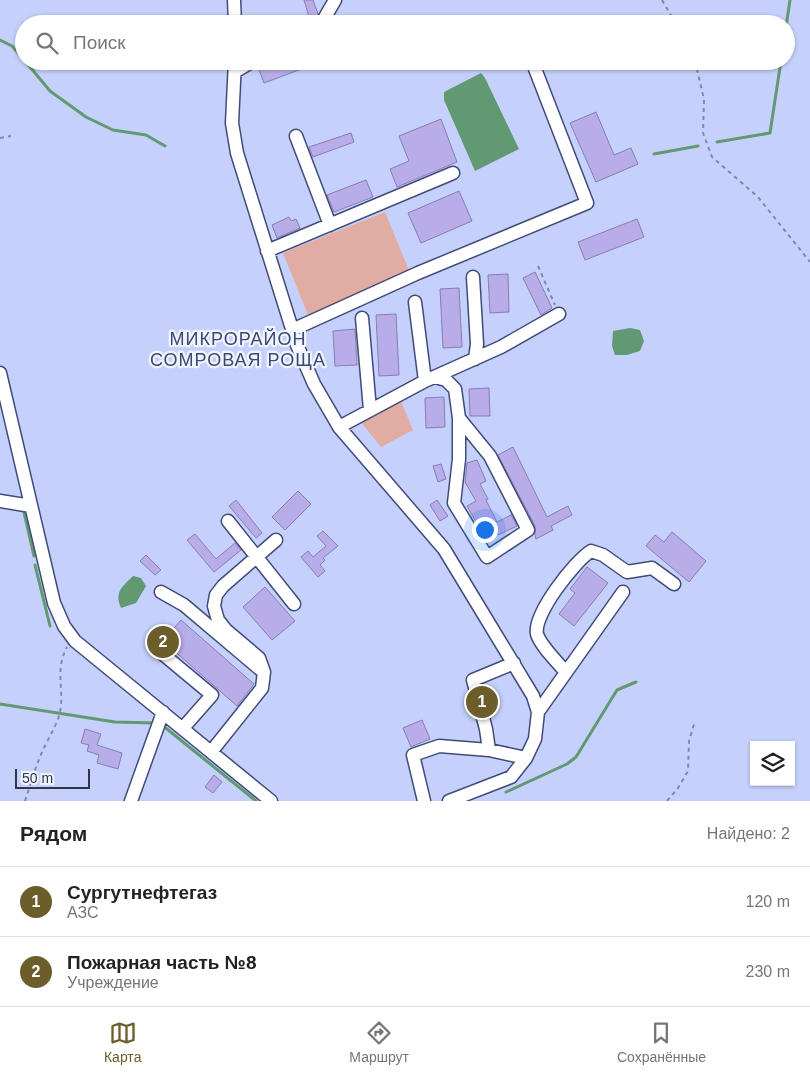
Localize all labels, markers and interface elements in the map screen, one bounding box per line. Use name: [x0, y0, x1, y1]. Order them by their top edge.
search box: [15, 15, 795, 70]
icon: search: [33, 29, 61, 57]
text: Поиск: [73, 32, 126, 53]
district label: МИКРОРАЙОН СОМРОВАЯ РОЩА: [150, 328, 326, 370]
your location: [472, 517, 498, 543]
pin: 2: [147, 623, 179, 661]
pin: 1: [466, 683, 498, 721]
map controls: [750, 741, 795, 786]
button: layers: [750, 741, 795, 786]
scale bar: [15, 766, 90, 789]
text: 50 m: [22, 770, 53, 786]
text: Рядом: [20, 822, 87, 845]
text: Найдено: 2: [707, 825, 790, 842]
text: Сургутнефтегаз: [67, 882, 217, 903]
text: 1: [32, 893, 40, 910]
text: 120 m: [746, 893, 790, 910]
text: АЗС: [67, 904, 99, 921]
text: Пожарная часть №8: [67, 952, 256, 973]
text: 2: [32, 963, 40, 980]
text: 230 m: [746, 963, 790, 980]
text: Учреждение: [67, 974, 159, 991]
tab: Карта: [104, 1019, 141, 1065]
tab: Маршрут: [349, 1019, 409, 1065]
tab: Сохранённые: [617, 1019, 706, 1065]

